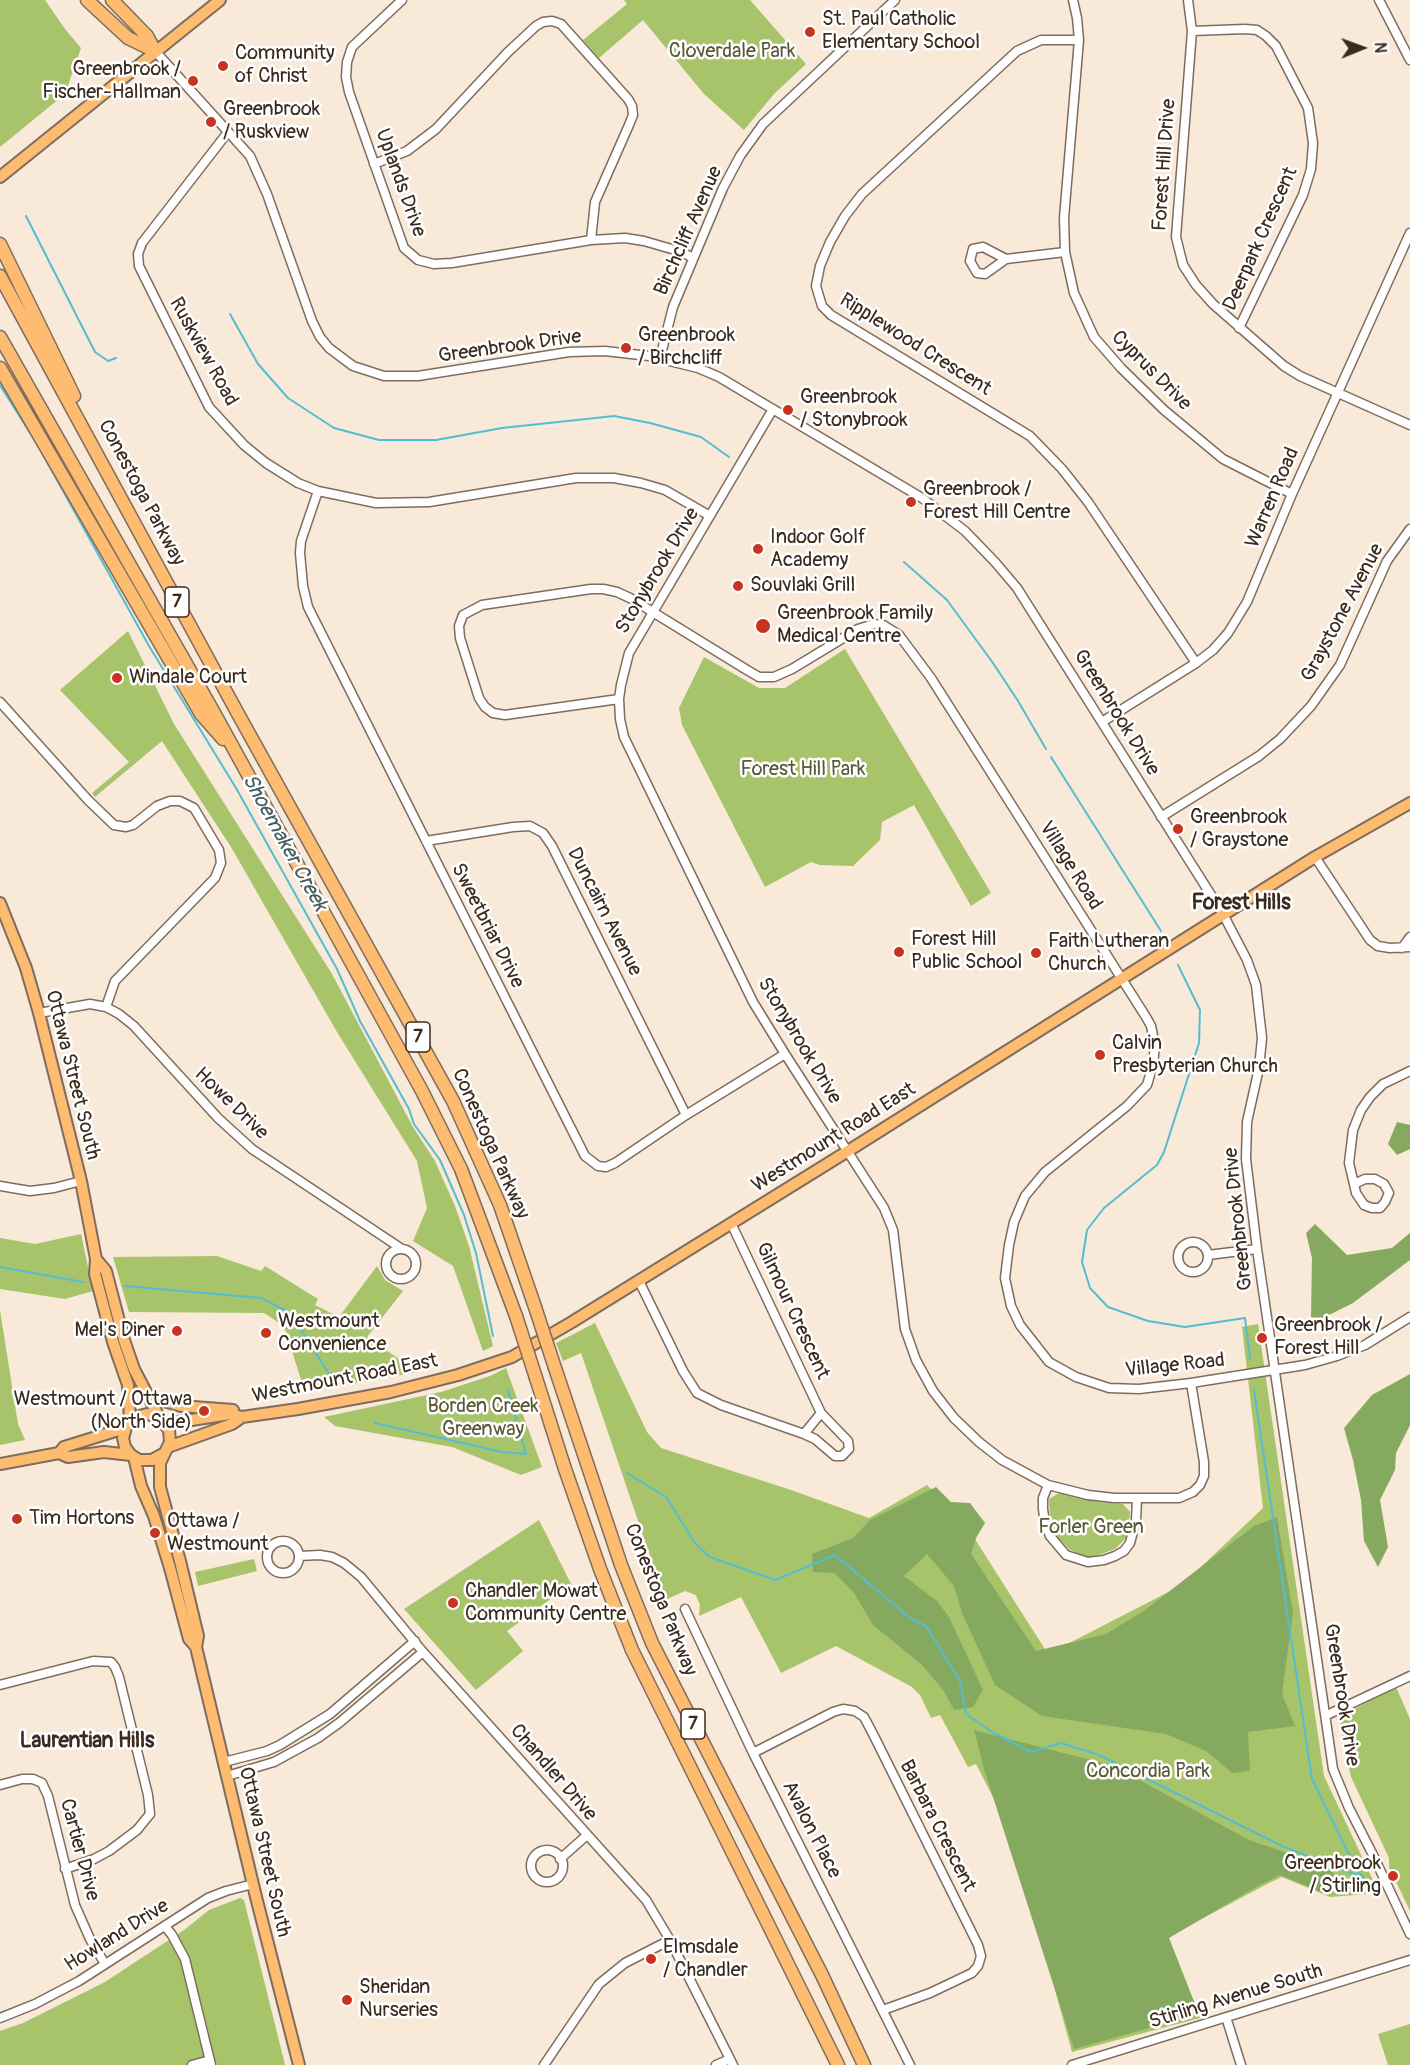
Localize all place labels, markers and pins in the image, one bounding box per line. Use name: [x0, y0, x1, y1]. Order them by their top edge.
place label: St. Paul Catholic Elementary School: [822, 8, 980, 55]
marker: St. Paul Catholic Elementary School: [803, 25, 817, 39]
place label: Community of Christ: [235, 42, 335, 89]
place label: Greenbrook / Fischer-Hallman: [42, 58, 181, 105]
marker: Community of Christ: [216, 59, 230, 73]
marker: Greenbrook / Fischer-Hallman: [186, 74, 200, 88]
place label: Greenbrook / Ruskview: [223, 98, 320, 145]
marker: Greenbrook / Ruskview: [204, 115, 218, 129]
place label: Greenbrook / Birchcliff: [638, 324, 735, 371]
marker: Greenbrook / Birchcliff: [619, 341, 633, 355]
place label: Greenbrook / Stonybrook: [800, 386, 908, 433]
marker: Greenbrook / Stonybrook: [781, 403, 795, 417]
place label: Greenbrook / Forest Hill Centre: [923, 478, 1070, 525]
marker: Greenbrook / Forest Hill Centre: [904, 495, 918, 509]
place label: Indoor Golf Academy: [770, 526, 866, 573]
marker: Indoor Golf Academy: [751, 542, 765, 556]
place label: Souvlaki Grill: [750, 574, 855, 598]
marker: Souvlaki Grill: [731, 579, 745, 593]
place label: Greenbrook Family Medical Centre: [777, 602, 933, 649]
marker: Greenbrook Family Medical Centre: [754, 617, 772, 635]
place label: Windale Court: [129, 666, 247, 690]
marker: Windale Court: [110, 671, 124, 685]
place label: Greenbrook / Graystone: [1190, 806, 1288, 853]
marker: Greenbrook / Graystone: [1171, 822, 1185, 836]
place label: Forest Hill Public School: [911, 928, 1022, 975]
place label: Faith Lutheran Church: [1048, 930, 1169, 977]
marker: Forest Hill Public School: [892, 945, 906, 959]
marker: Faith Lutheran Church: [1029, 946, 1043, 960]
place label: Calvin Presbyterian Church: [1112, 1032, 1278, 1079]
marker: Calvin Presbyterian Church: [1093, 1048, 1107, 1062]
place label: Westmount Convenience: [278, 1310, 386, 1357]
place label: Greenbrook / Forest Hill: [1274, 1314, 1383, 1361]
place label: Mel's Diner: [75, 1319, 165, 1343]
marker: Mel's Diner: [170, 1324, 184, 1338]
marker: Westmount Convenience: [259, 1326, 273, 1340]
marker: Greenbrook / Forest Hill: [1255, 1331, 1269, 1345]
place label: Westmount / Ottawa (North Side): [14, 1388, 192, 1435]
marker: Westmount / Ottawa (North Side): [197, 1404, 211, 1418]
place label: Tim Hortons: [29, 1507, 134, 1531]
place label: Ottawa / Westmount: [167, 1510, 269, 1557]
marker: Tim Hortons: [10, 1512, 24, 1526]
marker: Ottawa / Westmount: [148, 1526, 162, 1540]
place label: Chandler Mowat Community Centre: [465, 1580, 626, 1627]
marker: Chandler Mowat Community Centre: [446, 1596, 460, 1610]
place label: Greenbrook / Stirling: [1284, 1852, 1381, 1899]
marker: Greenbrook / Stirling: [1386, 1869, 1400, 1883]
place label: Elmsdale / Chandler: [663, 1936, 748, 1983]
marker: Elmsdale / Chandler: [644, 1952, 658, 1966]
place label: Sheridan Nurseries: [359, 1976, 438, 2023]
marker: Sheridan Nurseries: [340, 1993, 354, 2007]

